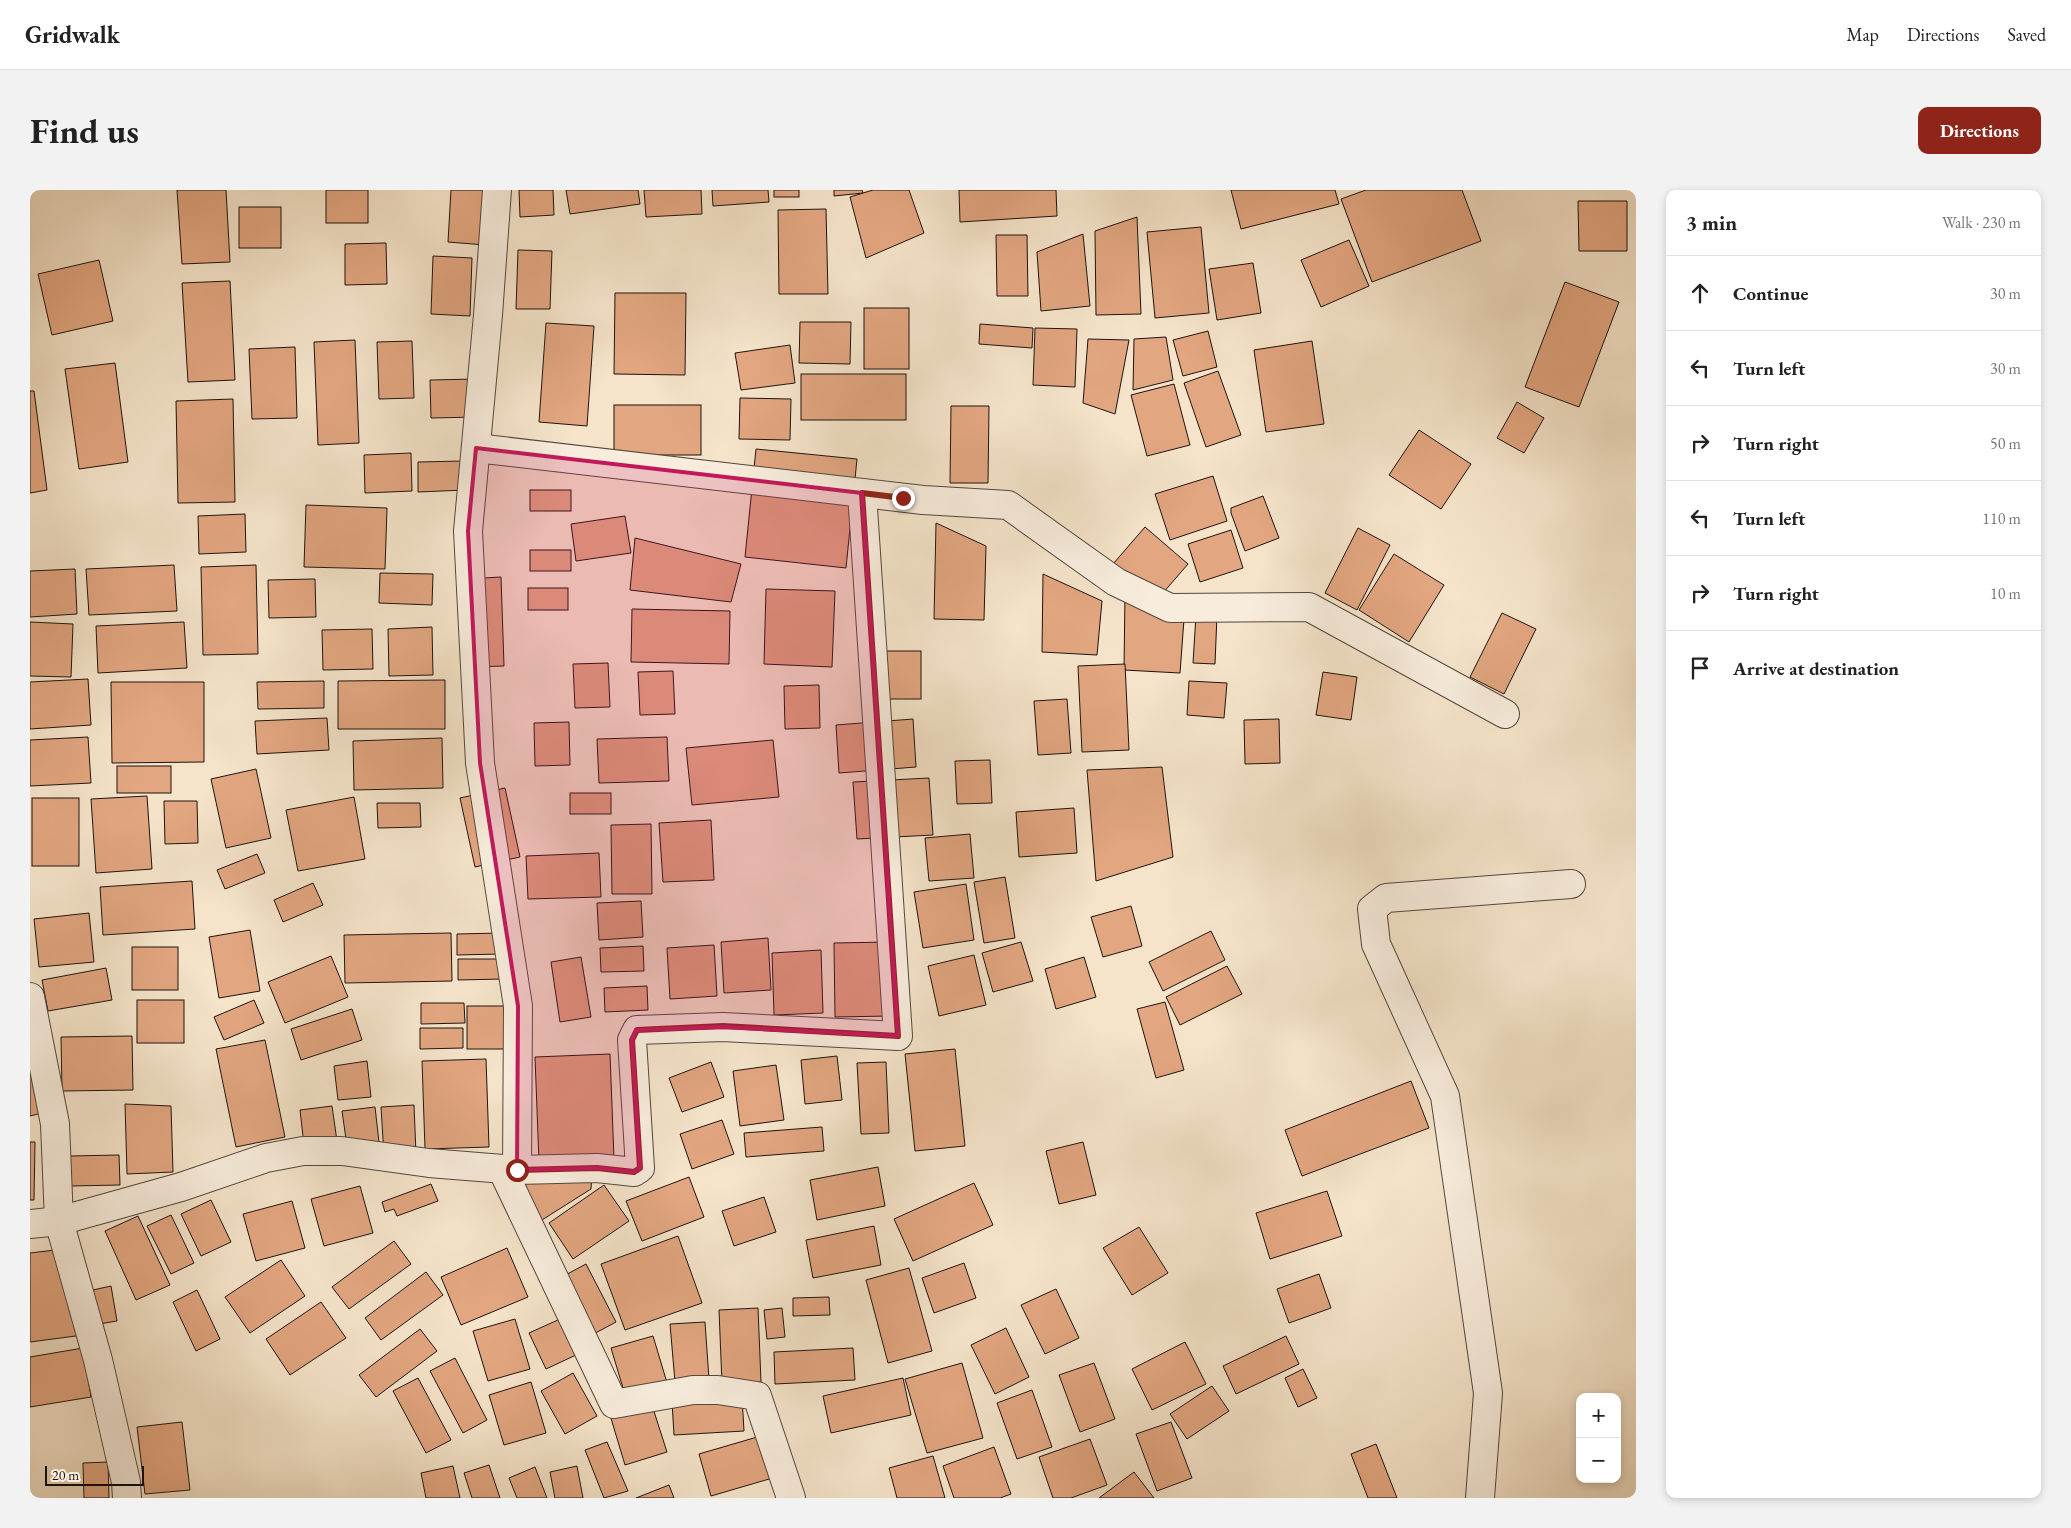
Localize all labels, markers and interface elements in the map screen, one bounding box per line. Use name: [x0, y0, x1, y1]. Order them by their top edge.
text: Gridwalk: [25, 19, 120, 50]
text: Map: [1847, 23, 1879, 46]
text: Directions: [1907, 23, 1979, 46]
text: Saved: [2007, 23, 2046, 46]
button: Directions: [1918, 107, 2041, 154]
text: Find us: [30, 108, 139, 153]
text: 3 min: [1686, 209, 1737, 236]
text: Walk · 230 m: [1942, 212, 2021, 233]
icon: ahead: [1686, 279, 1714, 307]
text: Continue: [1733, 281, 1808, 306]
text: 30 m: [1990, 283, 2021, 304]
icon: left: [1686, 354, 1714, 382]
text: Turn left: [1733, 356, 1805, 381]
text: 30 m: [1990, 358, 2021, 379]
icon: right: [1686, 429, 1714, 457]
text: Turn right: [1733, 431, 1819, 456]
text: 50 m: [1990, 433, 2021, 454]
route end: [892, 487, 915, 510]
icon: left: [1686, 504, 1714, 532]
text: Turn left: [1733, 506, 1805, 531]
text: 110 m: [1982, 508, 2021, 529]
icon: right: [1686, 579, 1714, 607]
text: Turn right: [1733, 581, 1819, 606]
text: 10 m: [1990, 583, 2021, 604]
icon: arrive: [1686, 654, 1714, 682]
text: Arrive at destination: [1733, 656, 1899, 681]
route start: [506, 1159, 529, 1182]
map controls: [1576, 1393, 1621, 1483]
button: +: [1576, 1393, 1621, 1438]
button: −: [1576, 1438, 1621, 1483]
scale bar: [45, 1463, 144, 1486]
text: 20 m: [52, 1466, 79, 1484]

